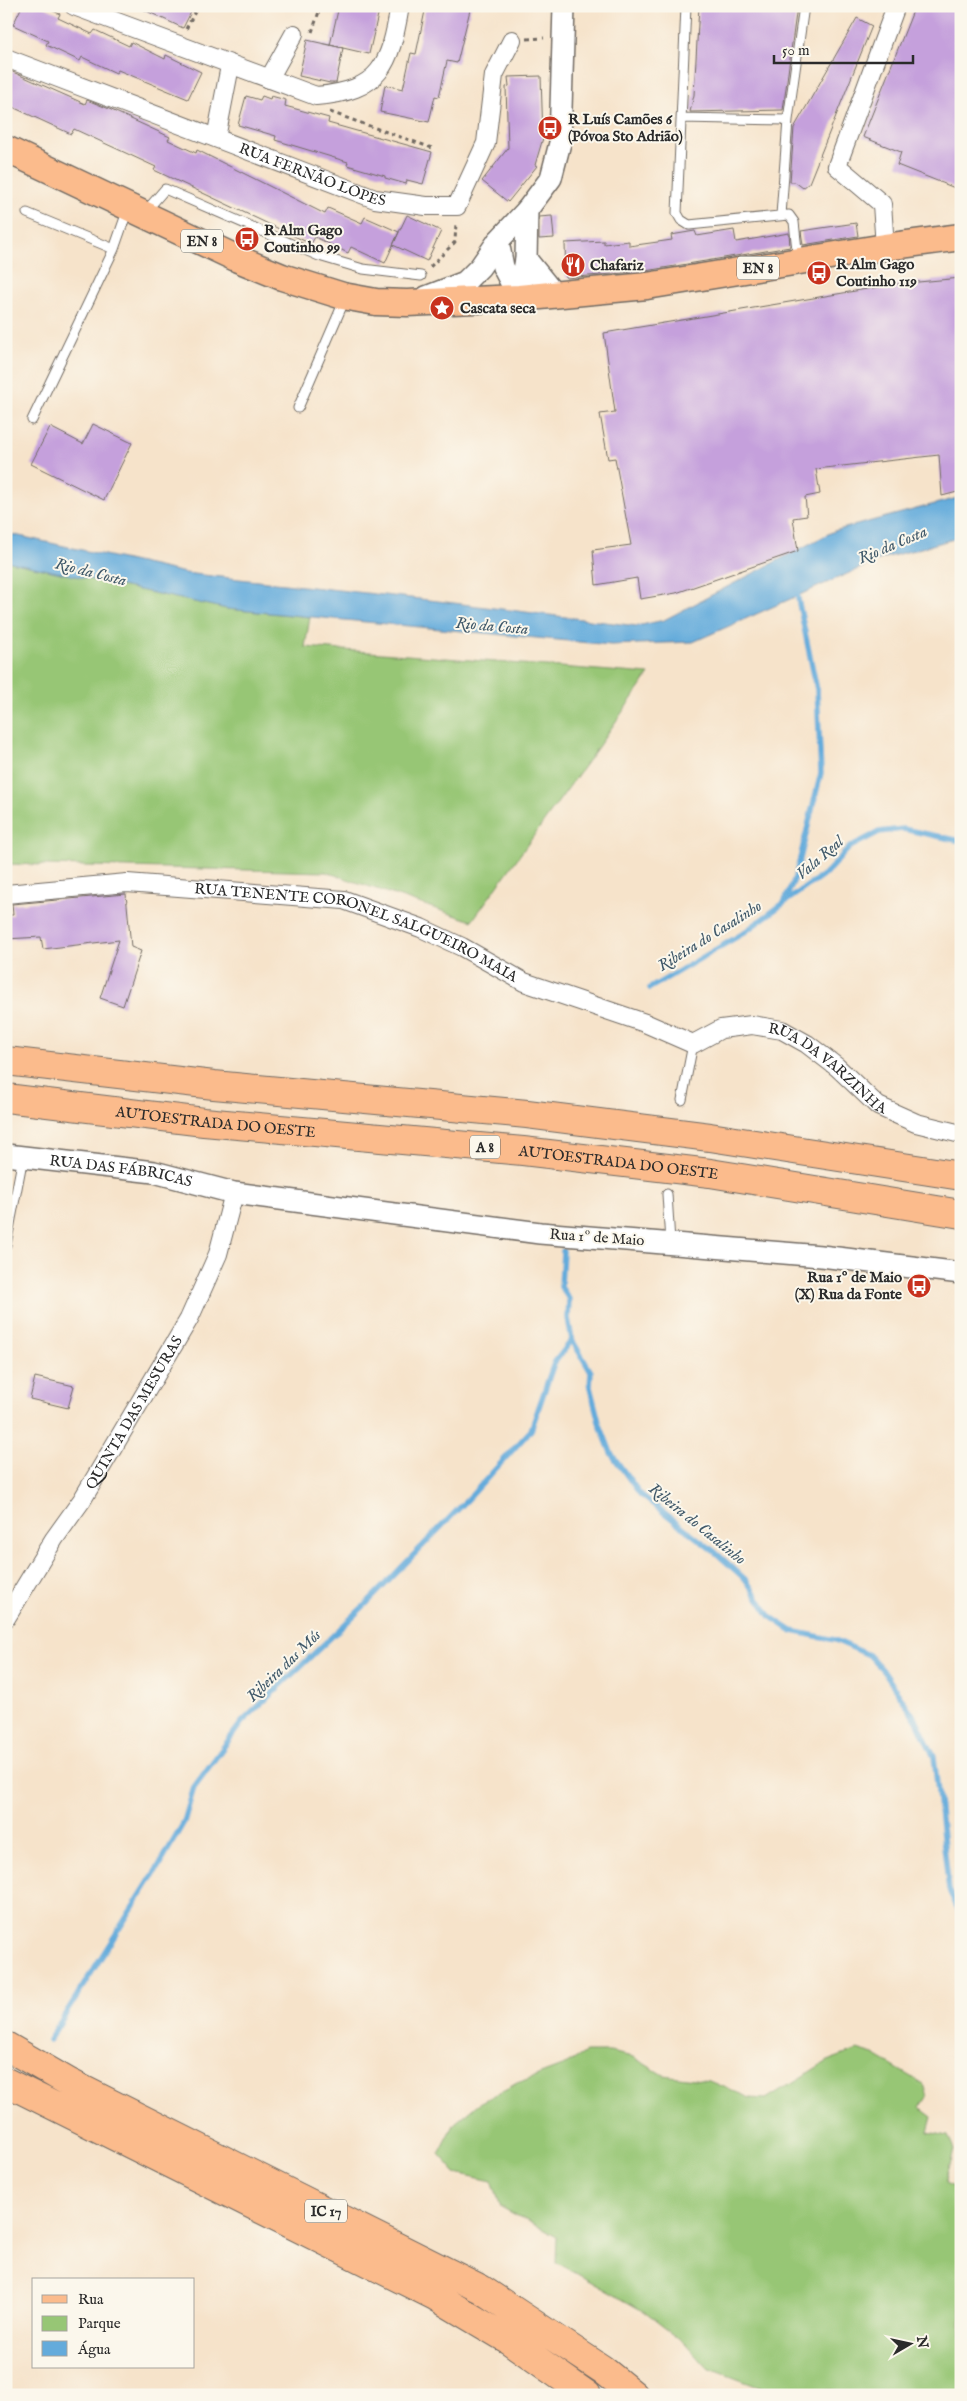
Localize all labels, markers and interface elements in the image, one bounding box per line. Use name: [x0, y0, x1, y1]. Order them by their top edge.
scale bar: [774, 32, 913, 64]
text: 50 m: [782, 41, 810, 60]
place label: R Luís Camões 6 (Póvoa Sto Adrião): [568, 110, 683, 146]
bus stop icon: R Luís Camões 6 (Póvoa Sto Adrião): [537, 115, 563, 141]
street label: RUA FERNÃO LOPES: [236, 139, 387, 210]
place label: R Alm Gago Coutinho 99: [264, 221, 342, 257]
bus stop icon: R Alm Gago Coutinho 99: [234, 226, 260, 252]
road number: EN 8: [181, 230, 223, 252]
restaurant icon: Chafariz: [560, 252, 586, 278]
place label: R Alm Gago Coutinho 119: [836, 255, 917, 291]
place label: Chafariz: [590, 256, 644, 275]
road number: EN 8: [737, 256, 779, 280]
bus stop icon: R Alm Gago Coutinho 119: [806, 260, 832, 286]
place icon: Cascata seca: [429, 295, 455, 321]
place label: Cascata seca: [460, 299, 536, 318]
water label: Rio da Costa: [855, 522, 930, 569]
water label: Rio da Costa: [53, 554, 128, 591]
water label: Rio da Costa: [455, 614, 529, 640]
water label: Vala Real: [792, 832, 849, 885]
street label: RUA TENENTE CORONEL SALGUEIRO MAIA: [194, 879, 522, 987]
water label: Ribeira do Casalinho: [654, 897, 766, 977]
street label: RUA DA VARZINHA: [767, 1019, 890, 1119]
street label: AUTOESTRADA DO OESTE: [114, 1102, 316, 1142]
road number: A 8: [470, 1136, 500, 1158]
street label: AUTOESTRADA DO OESTE: [517, 1141, 720, 1184]
street label: RUA DAS FÁBRICAS: [48, 1151, 194, 1192]
street label: Rua 1º de Maio: [549, 1225, 645, 1250]
place label: Rua 1º de Maio (X) Rua da Fonte: [795, 1268, 902, 1304]
bus stop icon: Rua 1º de Maio (X) Rua da Fonte: [906, 1273, 932, 1299]
street label: QUINTA DAS MESURAS: [81, 1333, 187, 1493]
water label: Ribeira do Casalinho: [644, 1479, 749, 1570]
water label: Ribeira das Mós: [243, 1626, 326, 1707]
road number: IC 17: [305, 2200, 347, 2222]
legend: [32, 2278, 195, 2368]
text: Rua: [78, 2290, 104, 2309]
text: Parque: [78, 2314, 121, 2333]
north arrow: [884, 2318, 934, 2368]
text: N: [912, 2334, 932, 2350]
text: Água: [77, 2340, 111, 2359]

